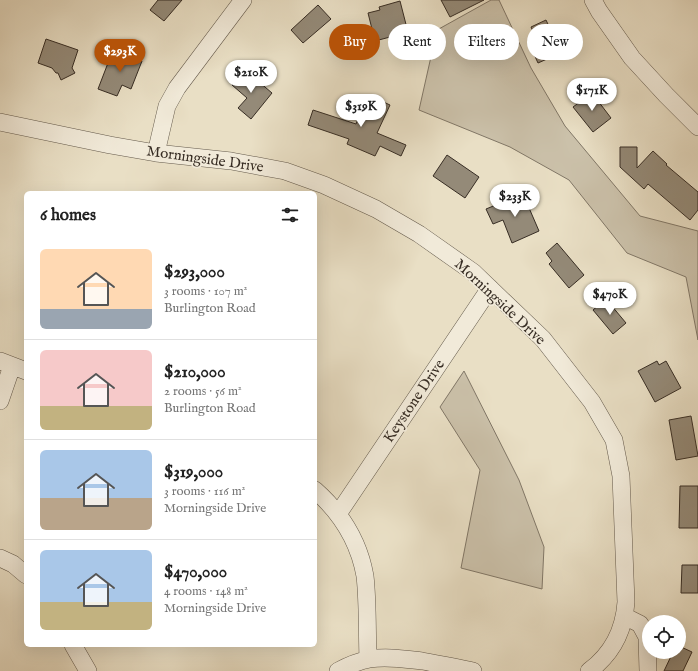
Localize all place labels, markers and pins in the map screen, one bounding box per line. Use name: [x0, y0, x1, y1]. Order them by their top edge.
pin: $293K: [92, 39, 148, 73]
pin: $210K: [223, 60, 279, 94]
pin: $171K: [564, 78, 620, 112]
pin: $319K: [333, 94, 389, 128]
pin: $233K: [487, 184, 543, 218]
pin: $470K: [582, 282, 638, 316]

